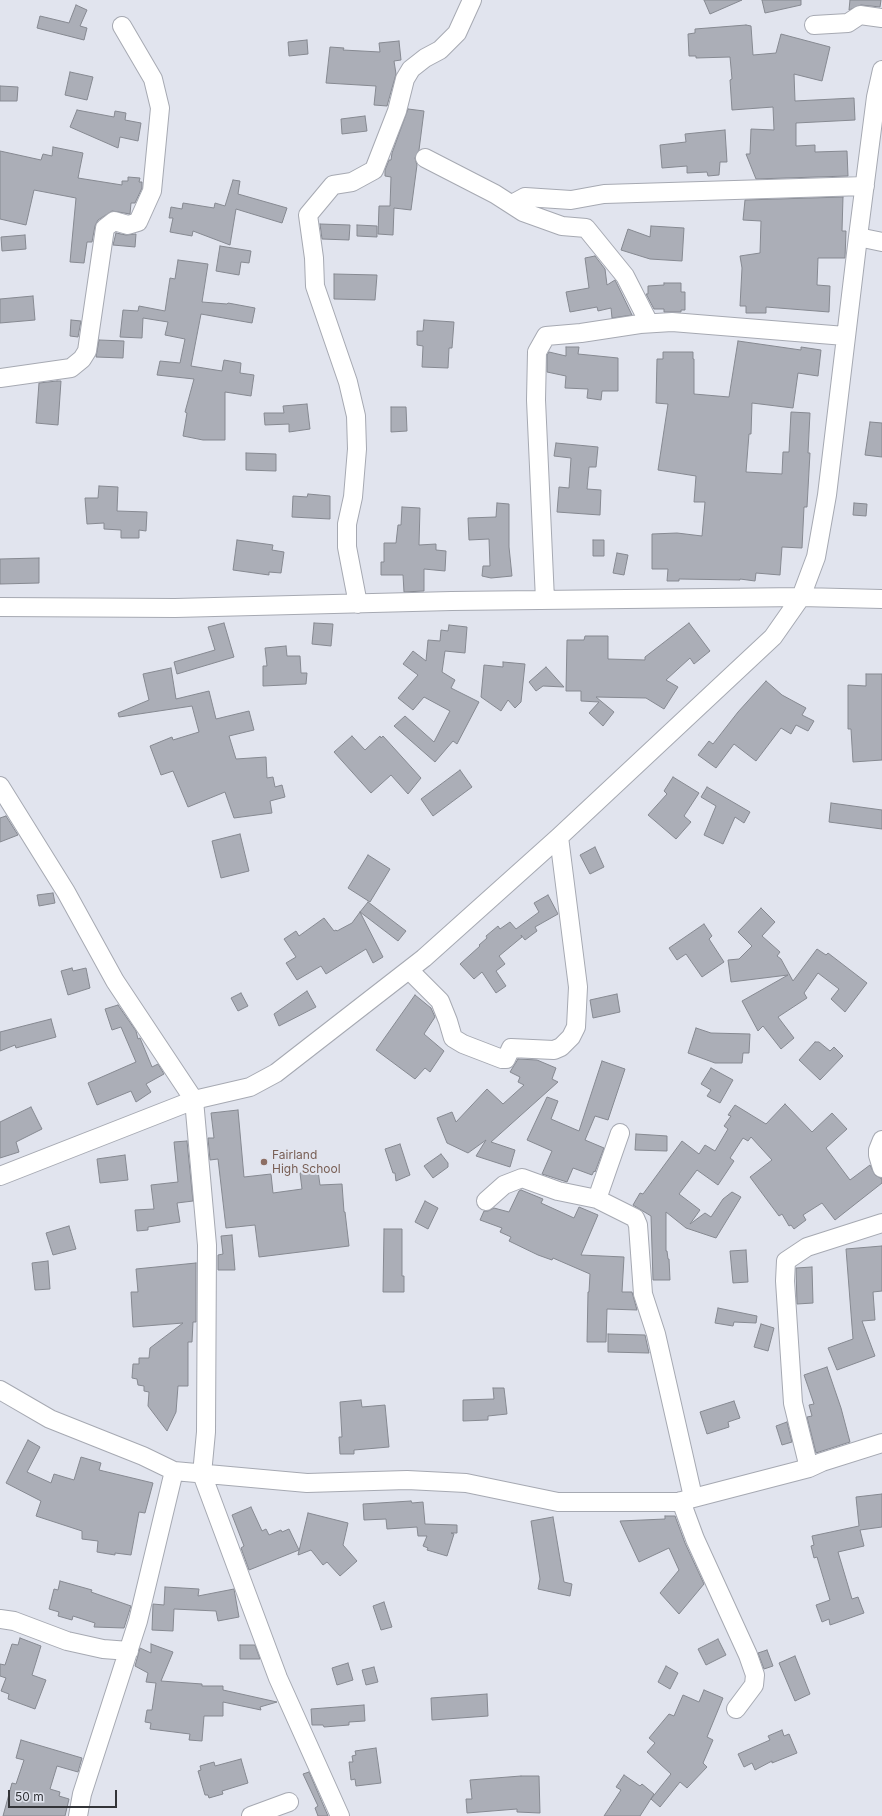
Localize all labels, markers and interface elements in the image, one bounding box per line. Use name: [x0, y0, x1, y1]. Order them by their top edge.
place label: Fairland High School: [272, 1148, 341, 1176]
marker: Fairland High School: [259, 1157, 269, 1167]
scale bar: [10, 1782, 119, 1808]
text: 50 m: [15, 1789, 44, 1804]

